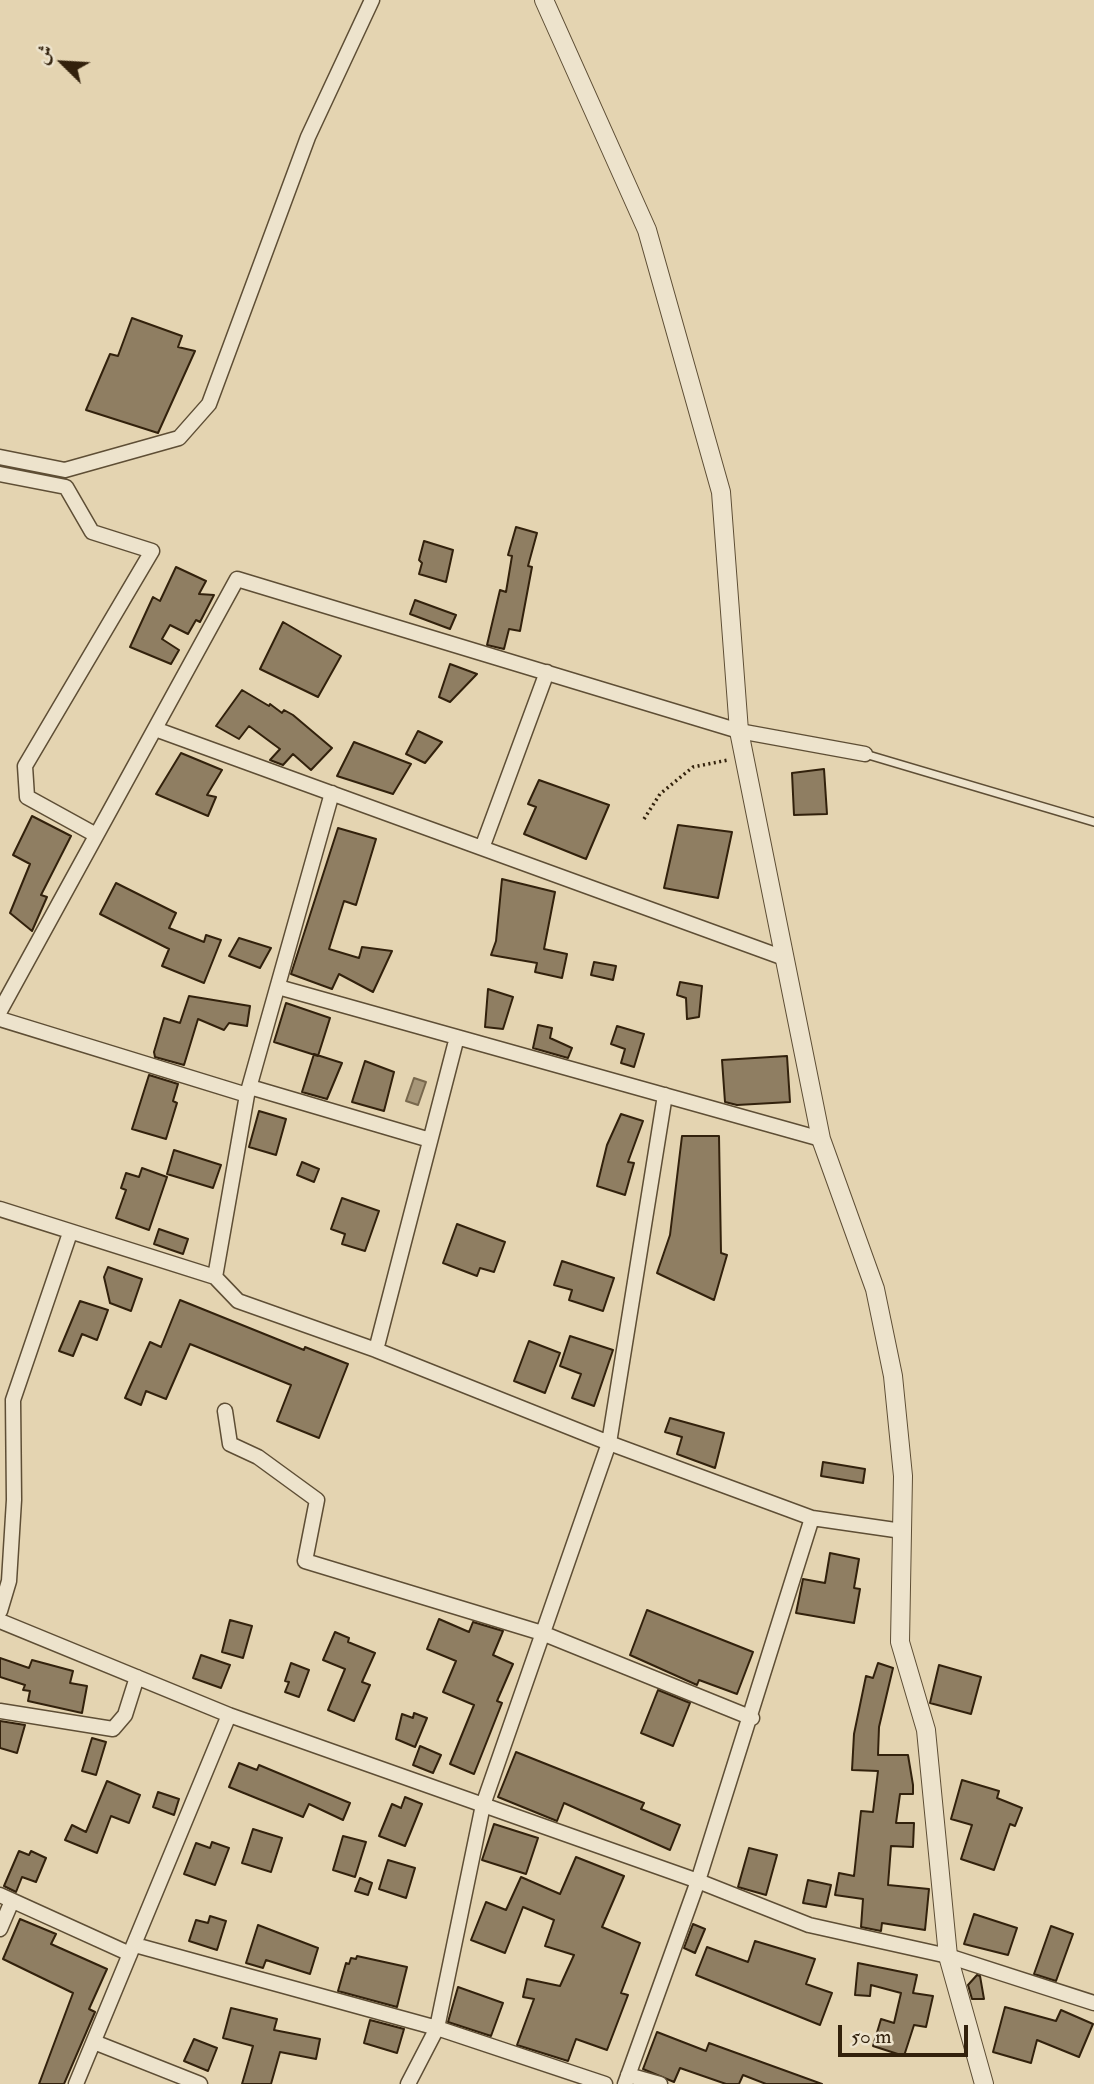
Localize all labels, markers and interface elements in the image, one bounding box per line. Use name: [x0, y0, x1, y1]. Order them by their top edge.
north arrow: [28, 28, 98, 98]
text: ش: [29, 41, 59, 68]
scale bar: [842, 2010, 972, 2054]
text: 50 m: [851, 2023, 892, 2050]

